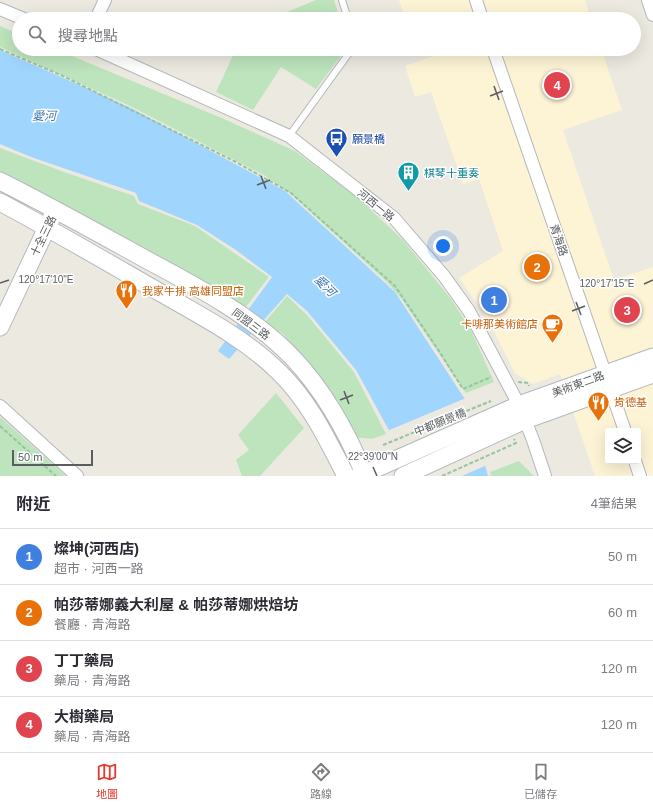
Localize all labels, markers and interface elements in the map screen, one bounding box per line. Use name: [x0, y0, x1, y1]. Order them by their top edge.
search box: [12, 12, 641, 56]
icon: search: [26, 23, 48, 45]
text: 搜尋地點: [58, 27, 118, 44]
pin: 4: [544, 70, 570, 100]
water label: 愛河: [32, 109, 58, 123]
bus stop icon: 願景橋: [323, 126, 349, 159]
place label: 願景橋: [352, 133, 385, 145]
building icon: 棋琴十重奏: [396, 160, 422, 193]
place label: 棋琴十重奏: [424, 167, 479, 179]
street label: 河西一路: [355, 186, 397, 224]
street label: 十全三路: [28, 214, 58, 258]
street label: 青海路: [548, 222, 570, 258]
your location: [433, 236, 453, 256]
pin: 2: [524, 252, 550, 282]
water label: 愛河: [312, 273, 340, 301]
text: 120°17'10"E: [18, 274, 74, 285]
restaurant icon: 我家牛排 高雄同盟店: [113, 278, 139, 311]
text: 120°17'15"E: [579, 278, 635, 289]
place label: 我家牛排 高雄同盟店: [142, 285, 244, 297]
pin: 1: [481, 285, 507, 315]
pin: 3: [614, 295, 640, 325]
street label: 同盟三路: [230, 306, 272, 342]
cafe icon: 卡啡那美術館店: [540, 311, 566, 344]
place label: 卡啡那美術館店: [461, 318, 538, 330]
street label: 美術東二路: [550, 369, 606, 399]
restaurant icon: 肯德基: [585, 389, 611, 422]
place label: 肯德基: [614, 396, 647, 408]
street label: 中都願景橋: [412, 406, 468, 438]
map controls: [605, 428, 641, 464]
button: layers: [605, 428, 641, 464]
scale bar: [12, 448, 93, 467]
text: 50 m: [18, 451, 42, 463]
text: 22°39'00"N: [348, 451, 398, 462]
text: 附近: [16, 495, 50, 514]
text: 4筆結果: [591, 496, 637, 511]
text: 燦坤(河西店): [54, 540, 139, 557]
text: 1: [25, 549, 33, 564]
text: 50 m: [608, 549, 637, 564]
text: 超市 · 河西一路: [54, 561, 144, 576]
text: 帕莎蒂娜義大利屋 & 帕莎蒂娜烘焙坊: [54, 596, 298, 613]
text: 2: [25, 605, 33, 620]
text: 60 m: [608, 605, 637, 620]
text: 餐廳 · 青海路: [54, 617, 131, 632]
text: 丁丁藥局: [54, 652, 114, 669]
text: 3: [25, 661, 33, 676]
text: 120 m: [601, 661, 637, 676]
text: 藥局 · 青海路: [54, 673, 131, 688]
text: 大樹藥局: [54, 708, 114, 725]
text: 4: [25, 717, 33, 732]
text: 120 m: [601, 717, 637, 732]
text: 藥局 · 青海路: [54, 729, 131, 744]
tab: 地圖: [96, 761, 118, 801]
tab: 路線: [310, 761, 332, 801]
tab: 已儲存: [524, 761, 557, 801]

